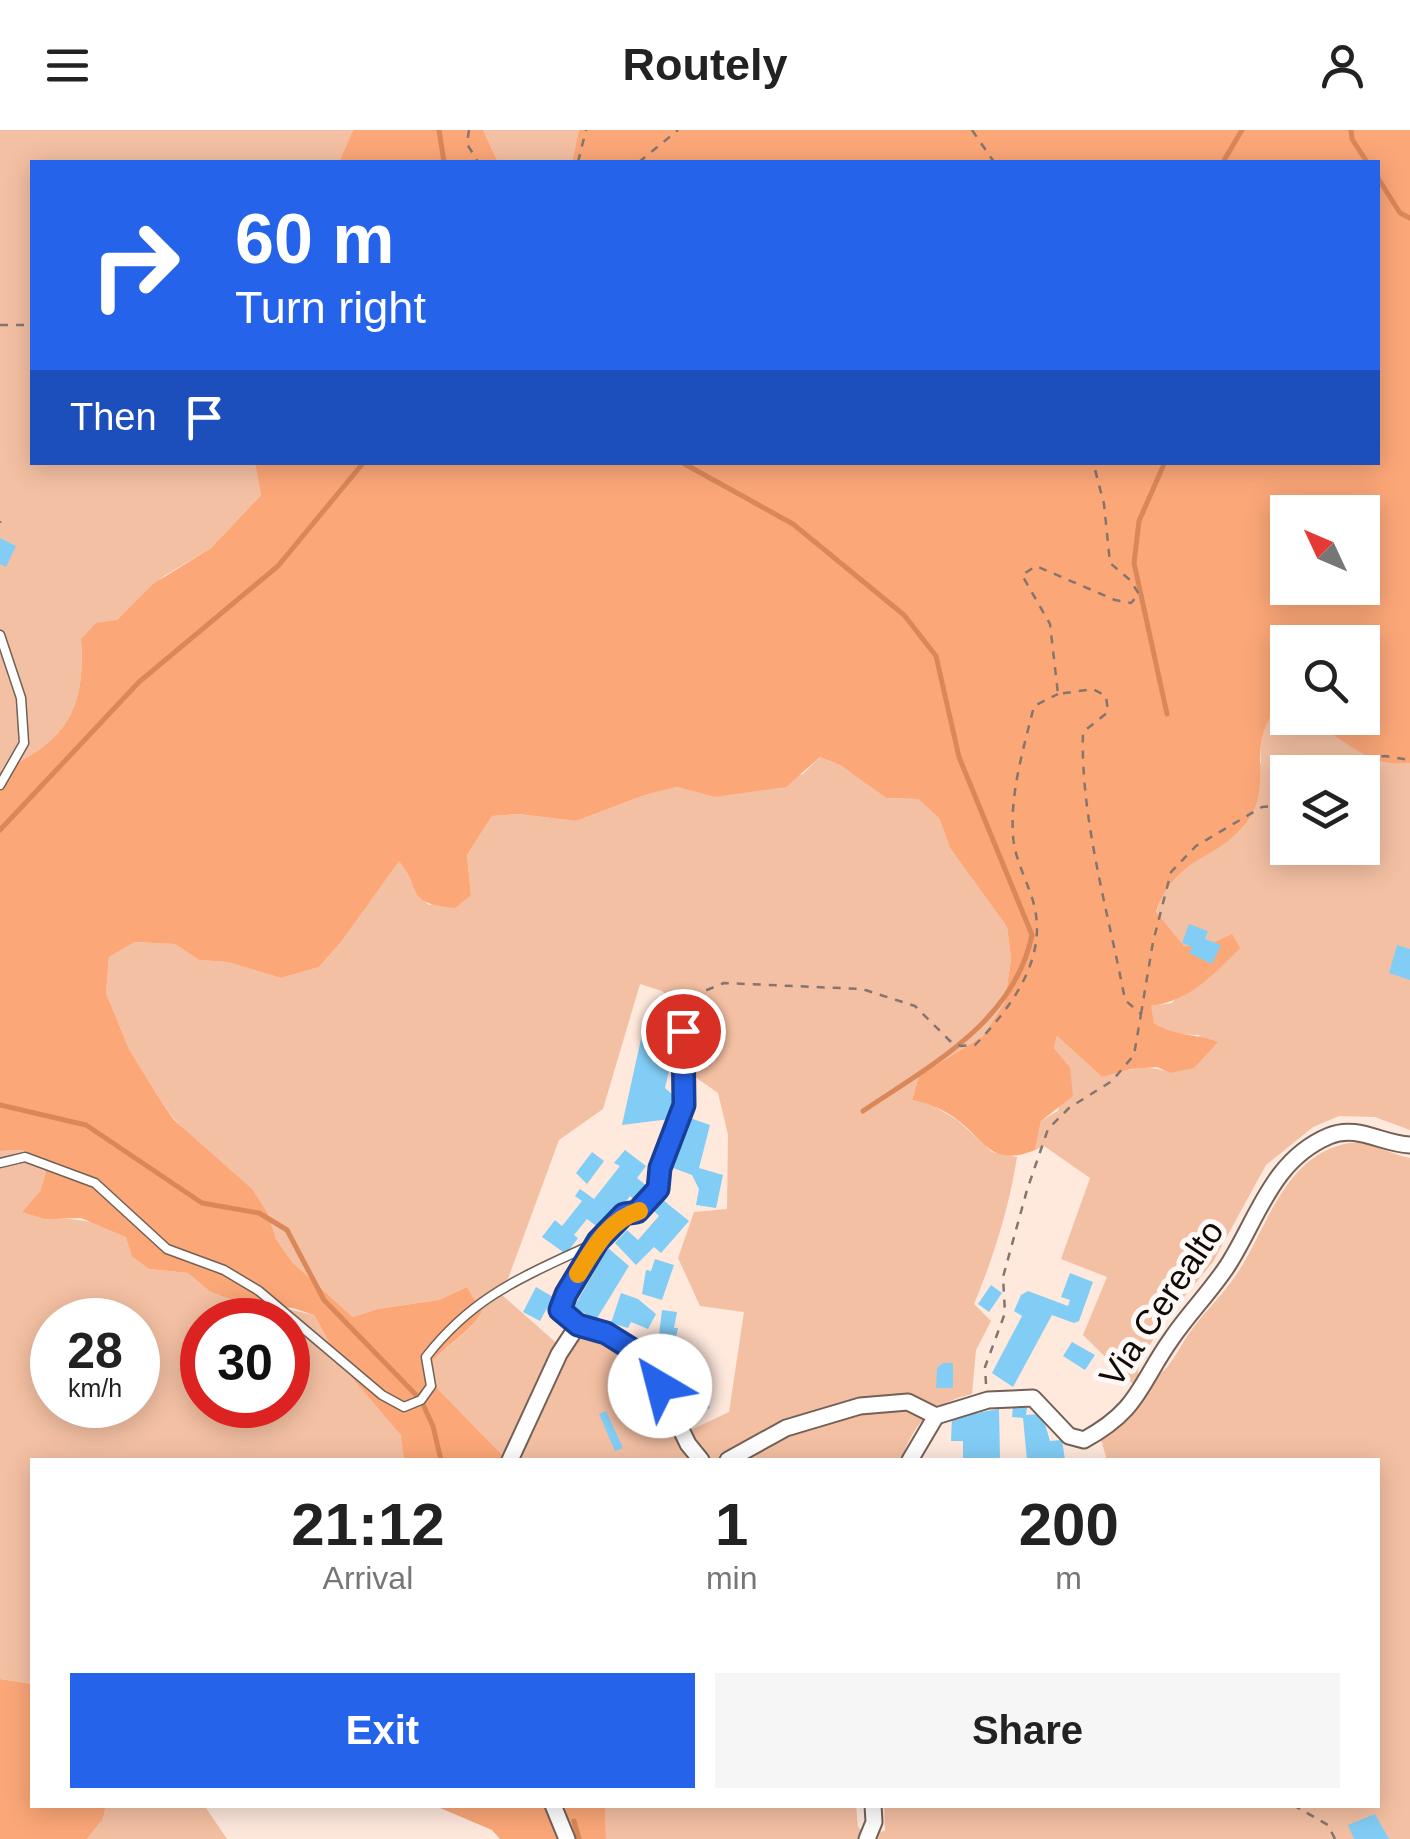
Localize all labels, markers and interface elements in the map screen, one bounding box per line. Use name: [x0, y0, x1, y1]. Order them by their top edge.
icon: menu: [40, 38, 95, 93]
icon: person: [1315, 38, 1370, 93]
text: Routely: [622, 39, 788, 90]
icon: right: [70, 200, 200, 330]
text: 60 m: [235, 200, 395, 278]
text: Turn right: [235, 282, 426, 333]
icon: arrive: [177, 390, 232, 445]
text: Then: [70, 396, 157, 438]
north arrow: [1270, 495, 1380, 605]
map controls: [1270, 495, 1380, 865]
button: search: [1270, 625, 1380, 735]
button: layers: [1270, 755, 1380, 865]
pin: [641, 989, 726, 1074]
icon: arrive: [656, 1004, 711, 1059]
street label: Via Cerealto: [1091, 1213, 1231, 1393]
speed limit sign: 30: [180, 1298, 310, 1428]
text: 28: [67, 1323, 123, 1379]
position arrow: [608, 1334, 712, 1438]
text: km/h: [68, 1374, 122, 1402]
text: 21:12: [291, 1491, 445, 1558]
text: 1: [715, 1491, 748, 1558]
text: 200: [1019, 1491, 1119, 1558]
text: Arrival: [323, 1560, 413, 1596]
text: min: [706, 1560, 757, 1596]
text: m: [1055, 1560, 1082, 1596]
button: Exit: [70, 1673, 695, 1788]
button: Share: [715, 1673, 1340, 1788]

